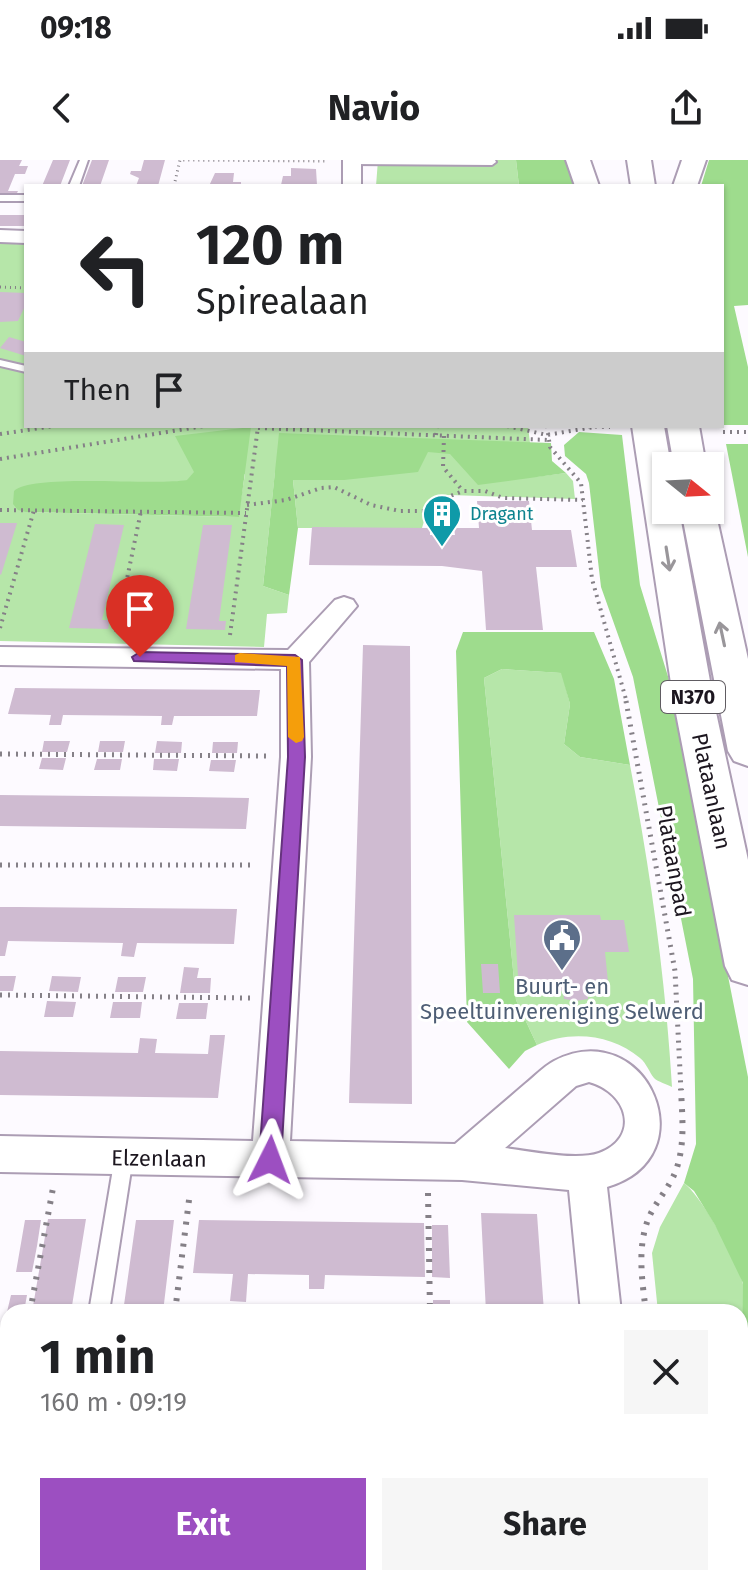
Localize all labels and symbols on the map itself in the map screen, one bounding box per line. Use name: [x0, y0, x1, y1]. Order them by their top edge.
north arrow: [652, 452, 724, 524]
building icon: Dragant: [421, 493, 463, 548]
place label: Dragant: [470, 503, 534, 525]
one-way arrow: [661, 545, 676, 571]
pin: [106, 575, 174, 657]
one-way arrow: [714, 622, 729, 648]
road number: N370: [661, 681, 725, 713]
street label: Plataanlaan: [686, 730, 737, 852]
street label: Plataanpad: [650, 803, 697, 919]
public building icon: Buurt- en Speeltuinvereniging Selwerd: [541, 917, 583, 972]
place label: Buurt- en Speeltuinvereniging Selwerd: [420, 973, 704, 1025]
position arrow: [228, 1118, 312, 1202]
street label: Elzenlaan: [111, 1144, 207, 1173]

